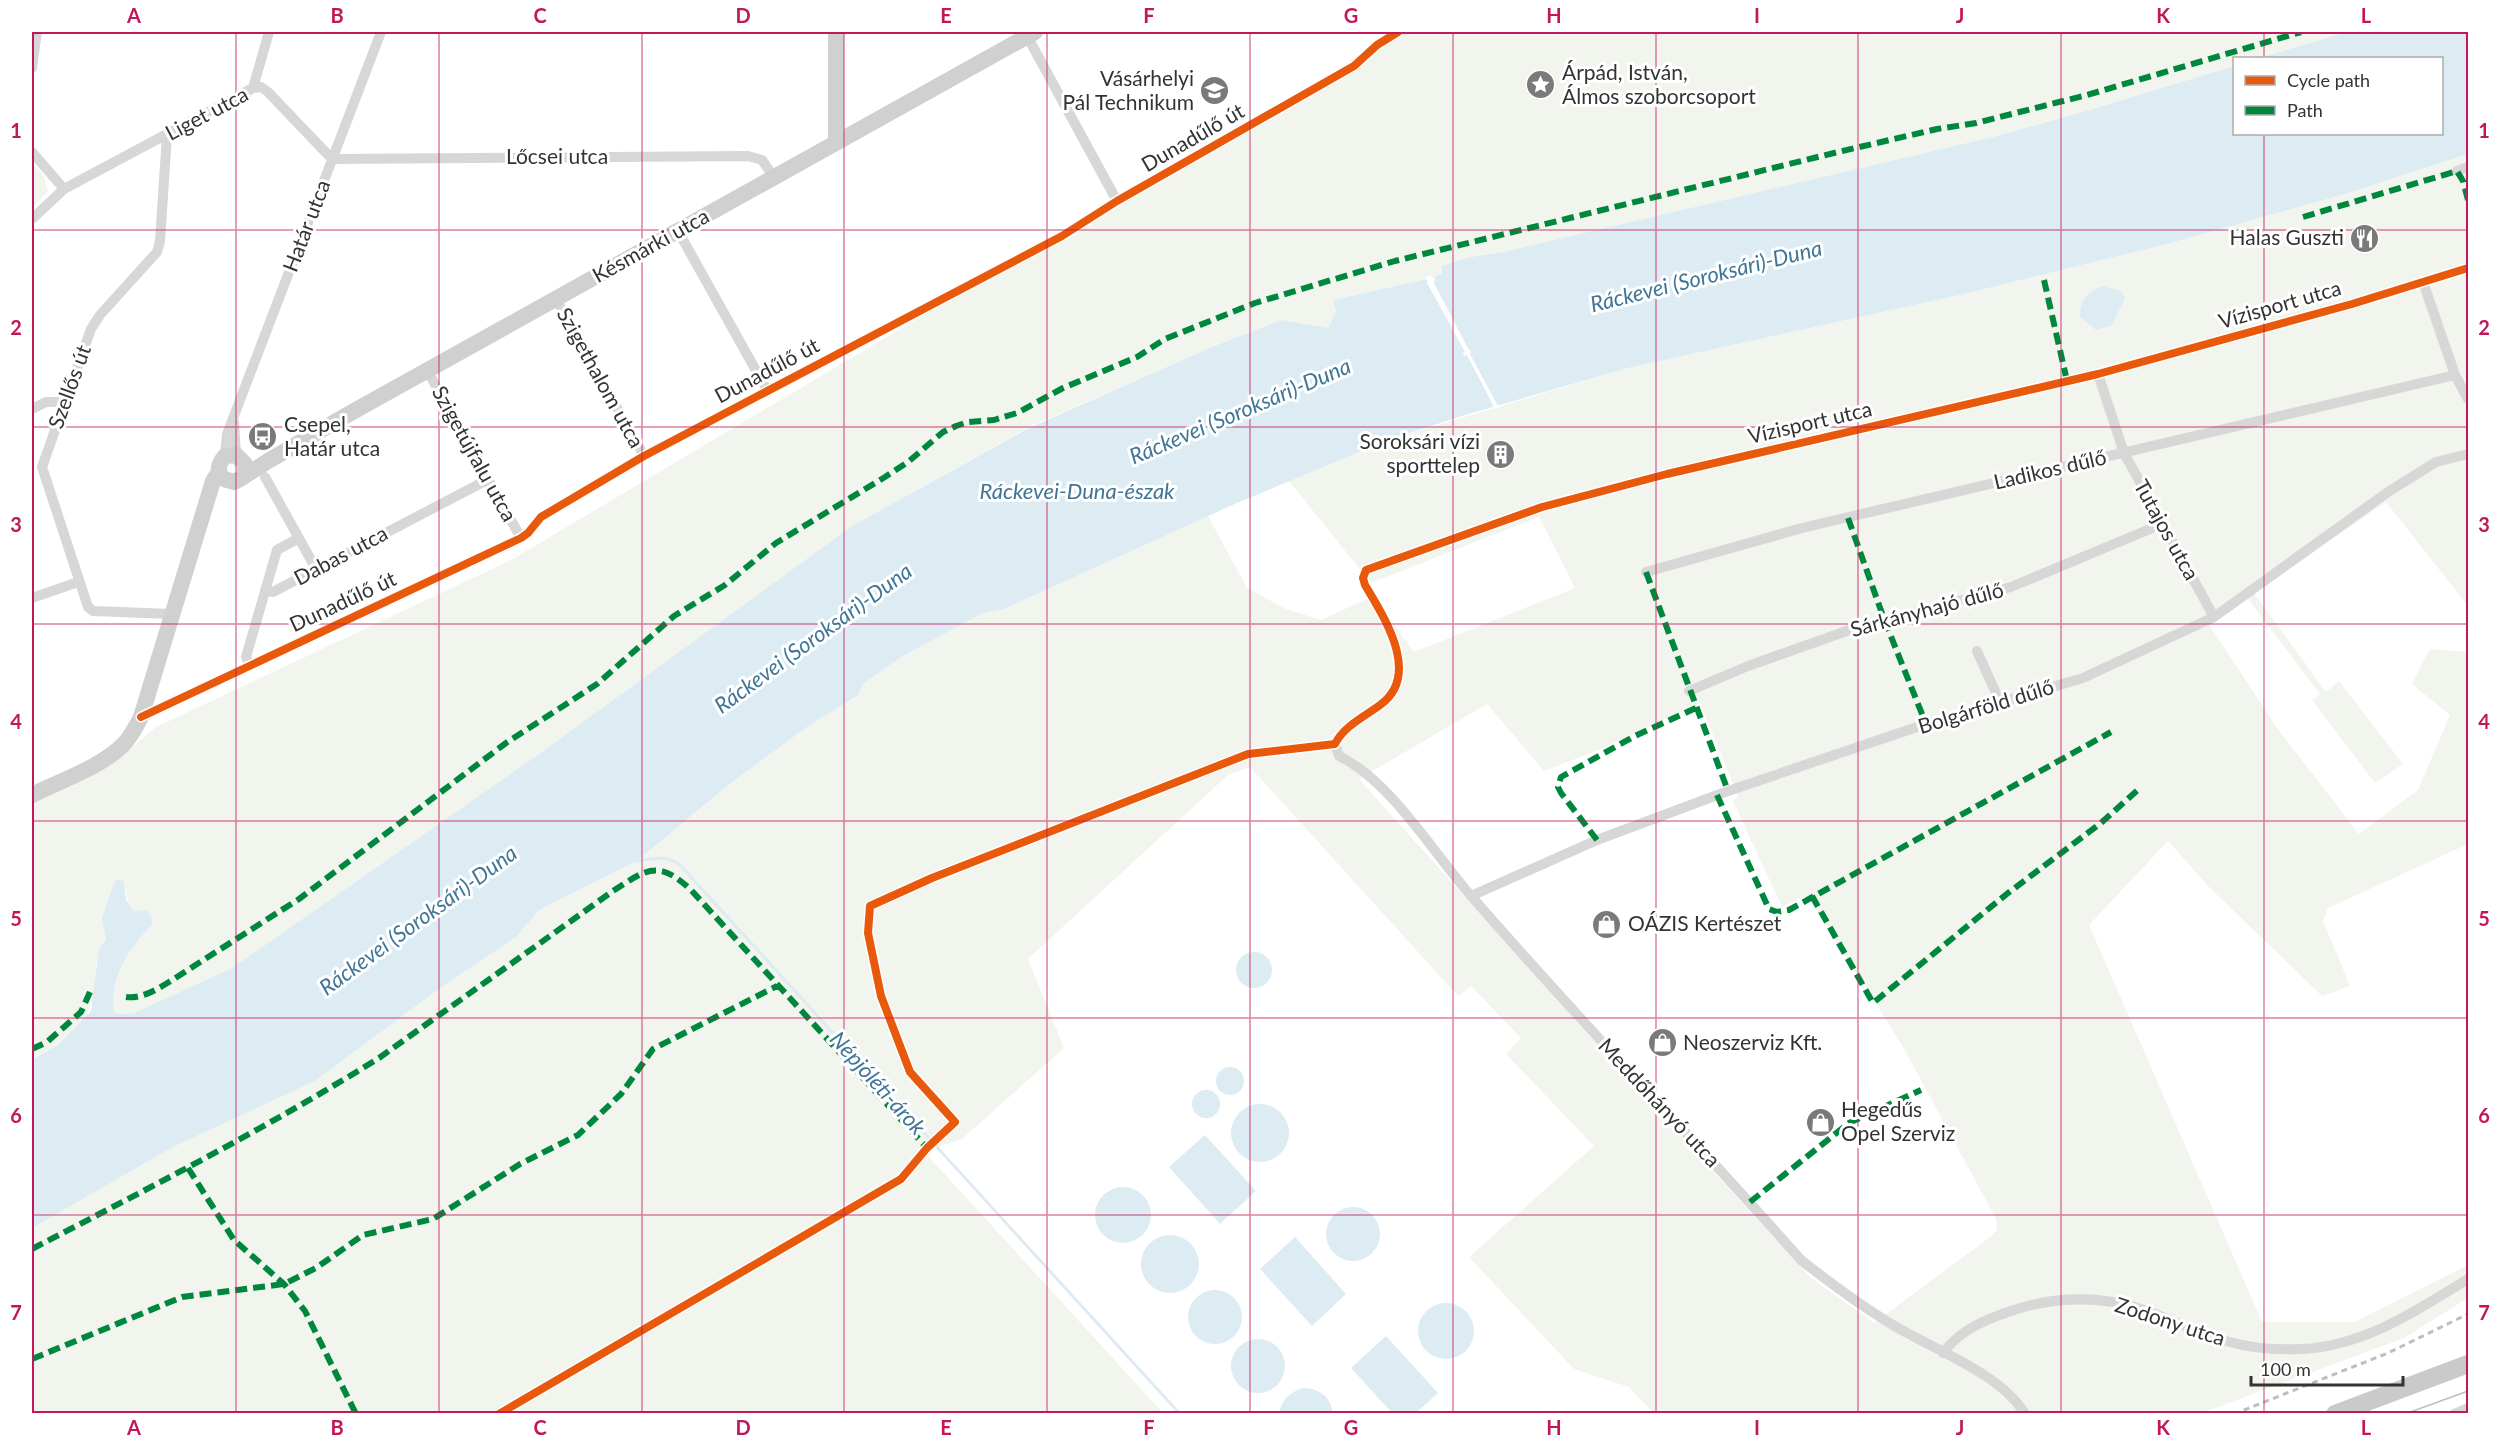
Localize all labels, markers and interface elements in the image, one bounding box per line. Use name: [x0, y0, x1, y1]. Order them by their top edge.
text: A: [126, 3, 141, 27]
text: B: [330, 3, 344, 27]
text: C: [533, 3, 547, 27]
text: D: [735, 3, 751, 27]
text: E: [940, 3, 952, 27]
text: F: [1143, 3, 1155, 27]
text: G: [1344, 3, 1358, 27]
text: H: [1546, 3, 1562, 27]
text: I: [1754, 3, 1760, 27]
text: J: [1956, 3, 1964, 27]
text: K: [2156, 3, 2170, 27]
text: L: [2361, 3, 2372, 27]
legend: [2233, 57, 2443, 135]
place label: Árpád, István, Álmos szoborcsoport: [1562, 59, 1756, 108]
place label: Vásárhelyi Pál Technikum: [1063, 65, 1194, 114]
place icon: Árpád, István, Álmos szoborcsoport: [1525, 69, 1557, 101]
text: Cycle path: [2287, 69, 2370, 91]
school or university icon: Vásárhelyi Pál Technikum: [1199, 75, 1231, 107]
street label: Liget utca: [161, 80, 252, 145]
street label: Dunadűlő út: [1136, 97, 1249, 176]
text: Path: [2287, 99, 2323, 121]
text: 1: [10, 118, 22, 142]
text: 1: [2478, 118, 2490, 142]
street label: Lőcsei utca: [506, 143, 608, 168]
street label: Határ utca: [277, 176, 335, 275]
street label: Késmárki utca: [588, 202, 713, 287]
restaurant icon: Halas Guszti: [2349, 222, 2381, 254]
place label: Halas Guszti: [2230, 224, 2344, 249]
water label: Ráckevei (Soroksári)-Duna: [1587, 234, 1825, 317]
street label: Vízisport utca: [2215, 274, 2344, 333]
street label: Szigethalom utca: [553, 303, 650, 452]
text: 2: [10, 315, 22, 339]
text: 2: [2478, 315, 2490, 339]
street label: Dunadűlő út: [710, 332, 823, 408]
street label: Szellős út: [42, 341, 95, 432]
water label: Ráckevei (Soroksári)-Duna: [1125, 352, 1355, 469]
street label: Szigetújfalu utca: [428, 381, 523, 525]
street label: Vízisport utca: [1745, 395, 1874, 448]
place label: Csepel, Határ utca: [284, 411, 380, 460]
bus stop icon: Csepel, Határ utca: [247, 421, 279, 453]
place label: Soroksári vízi sporttelep: [1359, 428, 1480, 477]
building icon: Soroksári vízi sporttelep: [1485, 438, 1517, 470]
street label: Ladikos dűlő: [1991, 443, 2108, 494]
street label: Tutajos utca: [2129, 475, 2205, 584]
water label: Ráckevei-Duna-észak: [979, 477, 1175, 504]
text: 3: [10, 512, 22, 536]
text: 3: [2478, 512, 2490, 536]
street label: Dabas utca: [289, 520, 391, 590]
water label: Ráckevei (Soroksári)-Duna: [709, 557, 917, 718]
street label: Dunadűlő út: [285, 565, 400, 636]
street label: Sárkányhajó dűlő: [1847, 576, 2006, 641]
street label: Bolgárföld dűlő: [1915, 673, 2057, 738]
text: 4: [10, 709, 22, 733]
text: 4: [2478, 709, 2490, 733]
water label: Ráckevei (Soroksári)-Duna: [314, 839, 522, 1000]
text: 5: [10, 906, 22, 930]
text: 5: [2478, 906, 2490, 930]
shop icon: OÁZIS Kertészet: [1591, 908, 1623, 940]
place label: OÁZIS Kertészet: [1628, 910, 1782, 935]
water label: Népjóléti-árok: [825, 1025, 932, 1140]
shop icon: Neoszerviz Kft.: [1646, 1027, 1678, 1059]
place label: Neoszerviz Kft.: [1683, 1029, 1822, 1054]
street label: Meddőhányó utca: [1594, 1032, 1726, 1171]
place label: Hegedűs Opel Szerviz: [1841, 1096, 1955, 1145]
text: 6: [10, 1103, 22, 1127]
text: 6: [2478, 1103, 2490, 1127]
shop icon: Hegedűs Opel Szerviz: [1804, 1106, 1836, 1138]
street label: Zodony utca: [2112, 1291, 2229, 1350]
text: 7: [10, 1300, 22, 1324]
text: 7: [2478, 1300, 2490, 1324]
scale bar: [2251, 1349, 2402, 1387]
text: 100 m: [2260, 1358, 2311, 1380]
text: A: [126, 1415, 141, 1439]
text: B: [330, 1415, 344, 1439]
text: C: [533, 1415, 547, 1439]
text: D: [735, 1415, 751, 1439]
text: E: [940, 1415, 952, 1439]
text: F: [1143, 1415, 1155, 1439]
text: G: [1344, 1415, 1358, 1439]
text: H: [1546, 1415, 1562, 1439]
text: I: [1754, 1415, 1760, 1439]
text: J: [1956, 1415, 1964, 1439]
text: K: [2156, 1415, 2170, 1439]
text: L: [2361, 1415, 2372, 1439]

